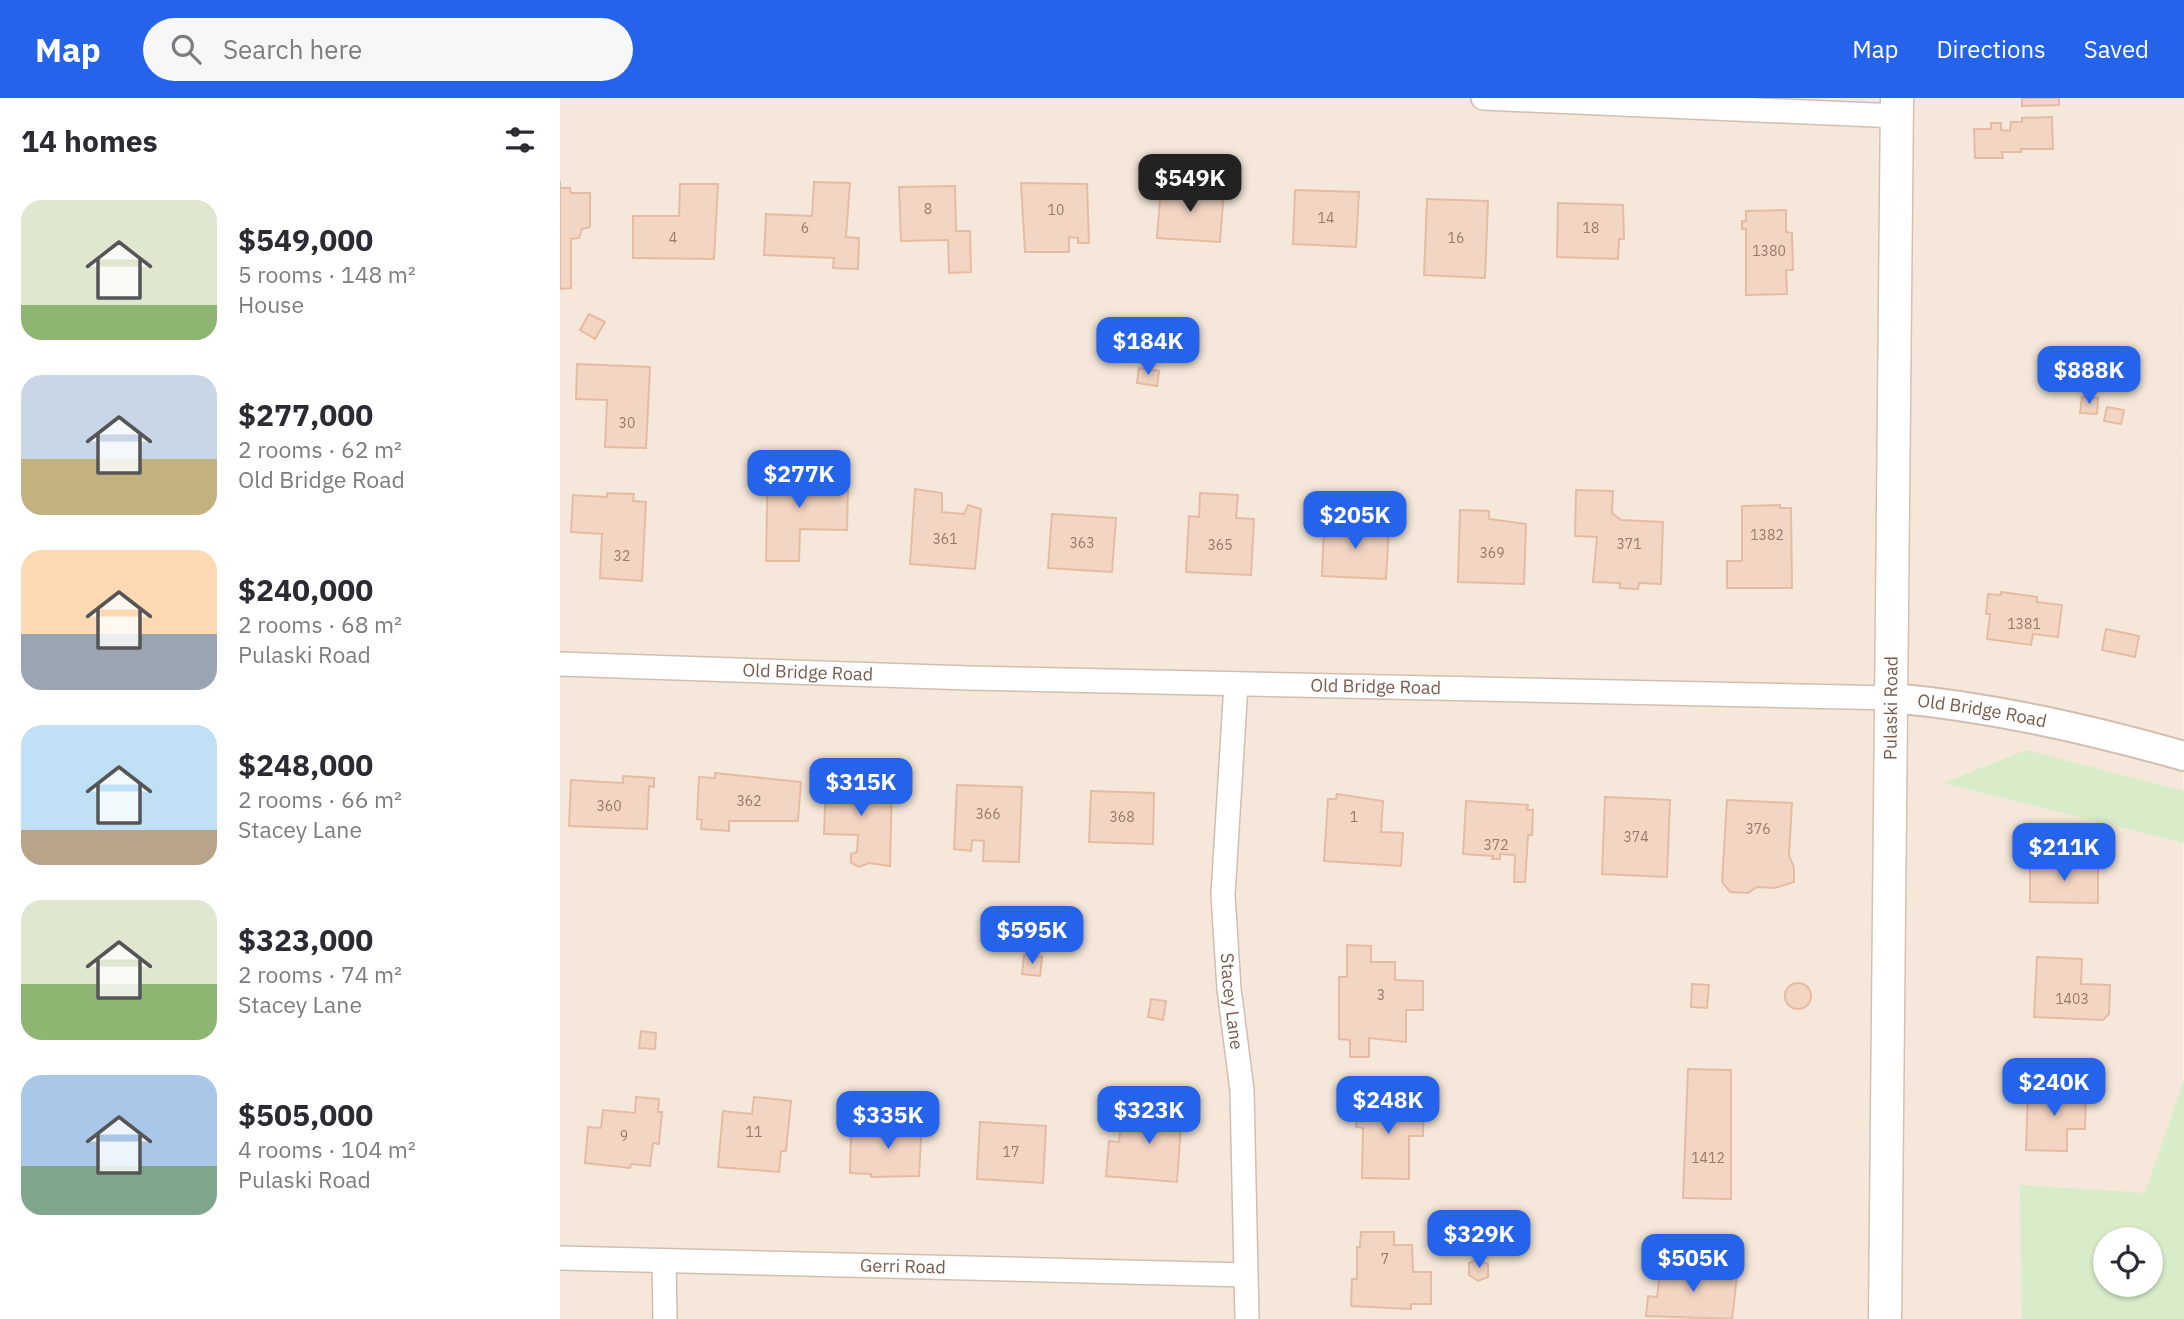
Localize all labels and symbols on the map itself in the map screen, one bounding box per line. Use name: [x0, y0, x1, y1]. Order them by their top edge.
pin: $549K: [1141, 155, 1239, 214]
house number: 8: [924, 200, 932, 218]
house number: 10: [1048, 201, 1064, 219]
house number: 14: [1318, 209, 1334, 227]
house number: 6: [801, 219, 809, 237]
house number: 18: [1583, 219, 1599, 237]
house number: 4: [669, 229, 677, 247]
house number: 16: [1448, 229, 1464, 247]
house number: 1380: [1752, 242, 1786, 260]
pin: $184K: [1099, 317, 1197, 377]
pin: $888K: [2040, 346, 2138, 406]
house number: 30: [619, 414, 635, 432]
pin: $277K: [750, 450, 848, 510]
pin: $205K: [1306, 491, 1404, 551]
house number: 1382: [1750, 526, 1784, 544]
house number: 361: [932, 530, 958, 548]
house number: 363: [1069, 534, 1095, 552]
house number: 371: [1616, 535, 1642, 553]
house number: 365: [1207, 536, 1233, 554]
house number: 369: [1479, 544, 1505, 562]
house number: 32: [614, 547, 630, 565]
house number: 1381: [2007, 615, 2041, 633]
street label: Pulaski Road: [1878, 656, 1903, 760]
street label: Old Bridge Road: [742, 658, 874, 686]
street label: Old Bridge Road: [1310, 673, 1441, 699]
street label: Old Bridge Road: [1916, 689, 2049, 732]
pin: $315K: [812, 758, 910, 818]
house number: 362: [736, 792, 762, 810]
house number: 360: [596, 797, 622, 815]
house number: 366: [975, 805, 1001, 823]
house number: 368: [1109, 808, 1135, 826]
house number: 1: [1350, 808, 1358, 826]
house number: 376: [1745, 820, 1771, 838]
pin: $211K: [2015, 824, 2113, 883]
house number: 374: [1623, 828, 1649, 846]
house number: 372: [1483, 836, 1509, 854]
pin: $595K: [983, 906, 1081, 966]
street label: Stacey Lane: [1216, 952, 1249, 1051]
house number: 3: [1377, 986, 1385, 1004]
house number: 1403: [2055, 990, 2089, 1008]
pin: $240K: [2005, 1058, 2103, 1118]
pin: $248K: [1339, 1076, 1437, 1136]
pin: $323K: [1100, 1086, 1198, 1146]
pin: $335K: [839, 1091, 937, 1151]
house number: 11: [746, 1123, 762, 1141]
house number: 9: [620, 1127, 628, 1145]
house number: 17: [1003, 1143, 1019, 1161]
house number: 1412: [1691, 1149, 1725, 1167]
pin: $329K: [1430, 1210, 1528, 1270]
pin: $505K: [1644, 1234, 1742, 1294]
house number: 7: [1381, 1250, 1389, 1268]
street label: Gerri Road: [860, 1253, 946, 1279]

